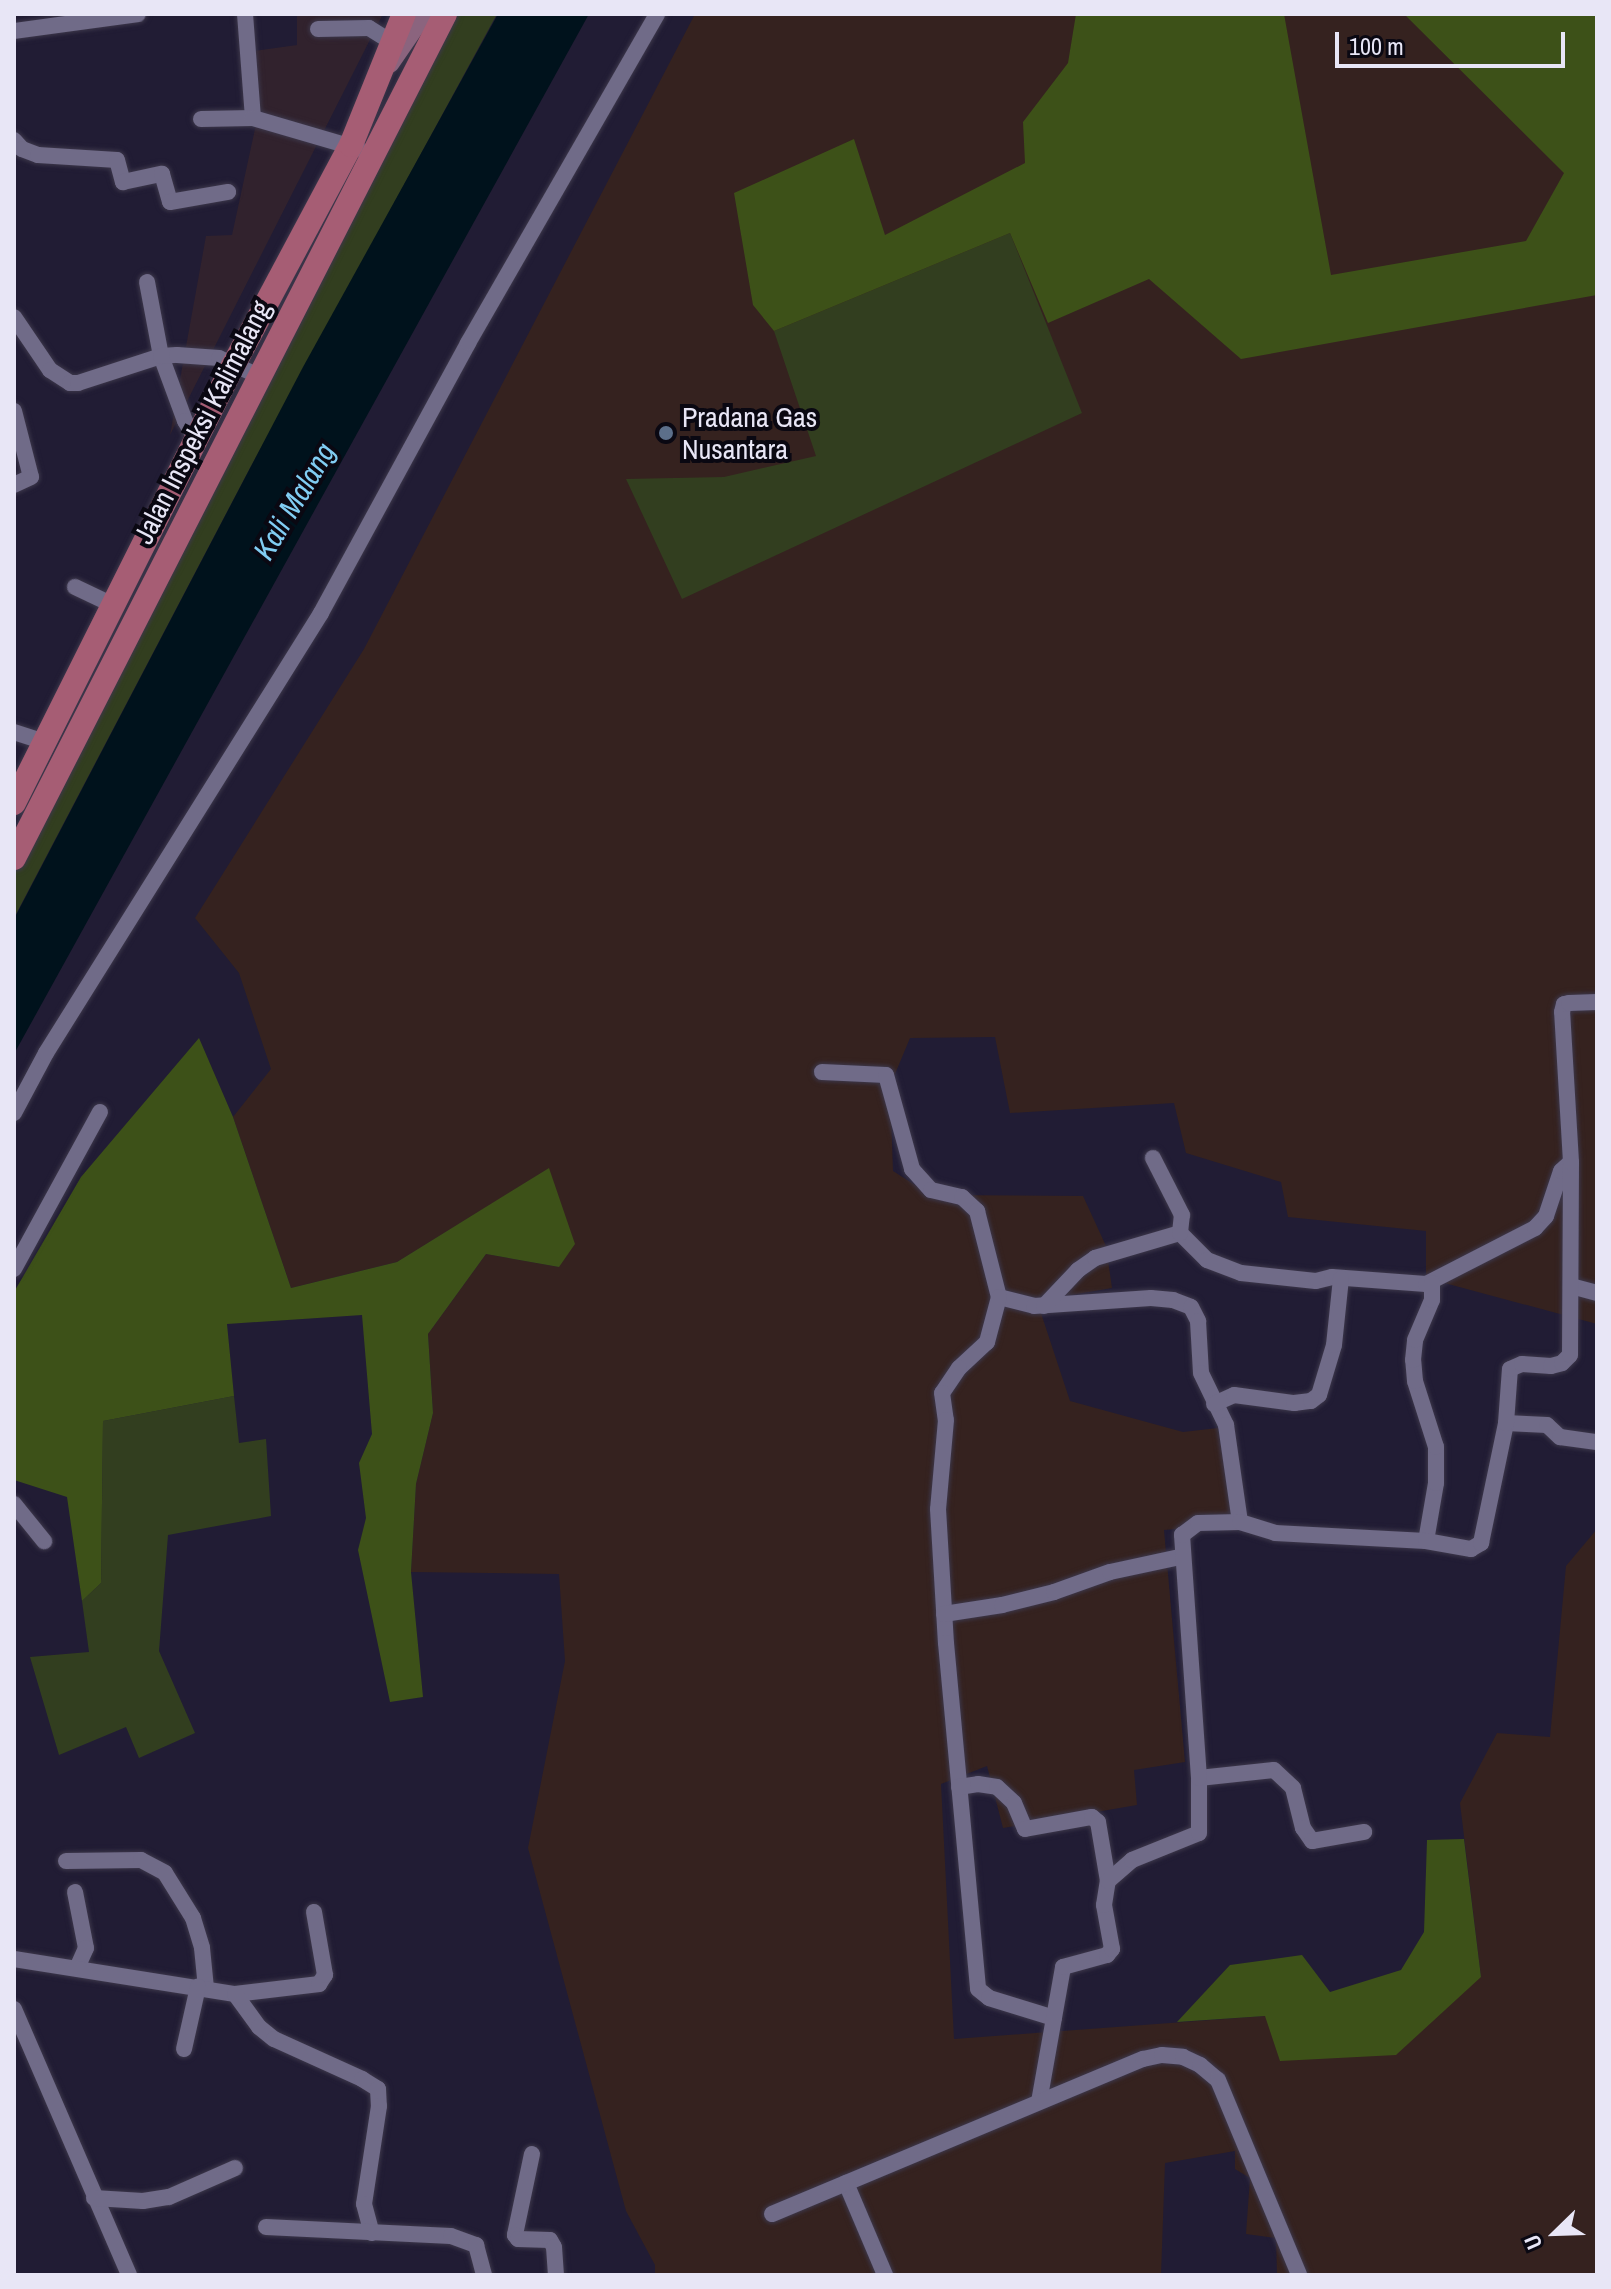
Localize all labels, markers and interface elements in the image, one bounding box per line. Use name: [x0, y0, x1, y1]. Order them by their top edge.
scale bar: [1339, 16, 1569, 66]
text: 100 m: [1349, 30, 1404, 62]
street label: Jalan Inspeksi Kalimalang: [126, 295, 278, 549]
place label: Pradana Gas Nusantara: [682, 400, 817, 466]
marker: Pradana Gas Nusantara: [657, 424, 675, 442]
water label: Kali Malang: [245, 436, 343, 566]
north arrow: [1515, 2193, 1595, 2273]
text: U: [1517, 2231, 1549, 2254]

